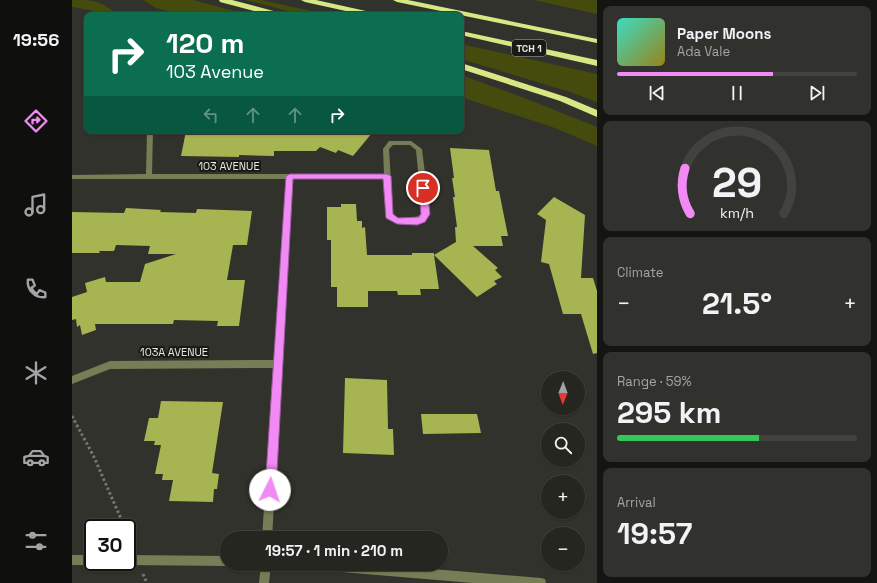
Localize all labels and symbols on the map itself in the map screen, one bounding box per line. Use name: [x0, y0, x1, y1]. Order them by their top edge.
road number: TCH 1: [512, 40, 546, 56]
street label: 103 AVENUE: [198, 159, 260, 173]
pin: [406, 171, 440, 205]
street label: 103A AVENUE: [140, 345, 208, 359]
north arrow: [541, 371, 585, 415]
position arrow: [249, 469, 291, 511]
speed limit sign: 30: [84, 519, 136, 571]

